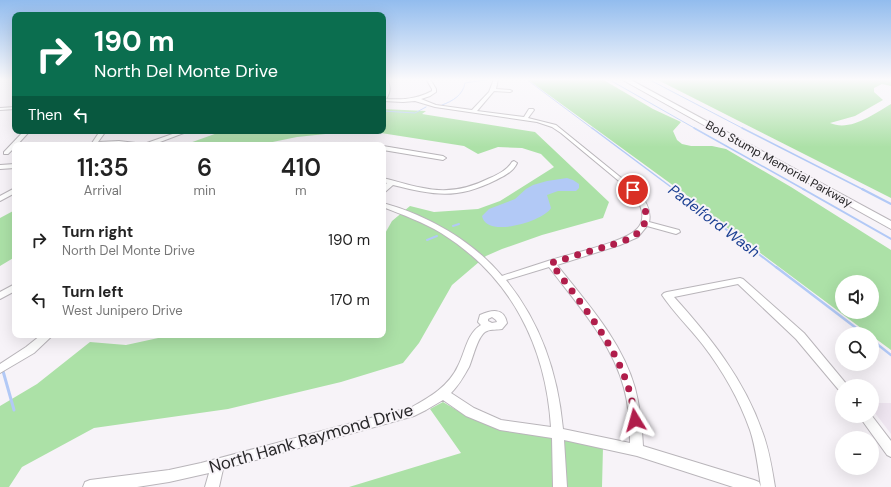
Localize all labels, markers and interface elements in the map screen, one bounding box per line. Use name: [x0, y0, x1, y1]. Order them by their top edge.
text: 190 m: [94, 23, 175, 60]
icon: right: [28, 28, 80, 80]
text: North Del Monte Drive: [94, 59, 278, 83]
icon: left: [70, 104, 92, 126]
text: Then: [28, 105, 62, 125]
street label: Bob Stump Memorial Parkway: [703, 117, 855, 211]
text: 11:35: [77, 152, 129, 183]
text: 6: [197, 152, 212, 183]
text: 410: [281, 152, 321, 183]
pin: [616, 173, 650, 207]
icon: arrive: [622, 179, 644, 201]
water label: Padelford Wash: [664, 180, 764, 262]
text: Arrival: [84, 182, 122, 199]
text: min: [194, 182, 216, 199]
text: m: [295, 182, 307, 199]
text: Turn right: [62, 222, 133, 242]
icon: right: [28, 229, 50, 251]
text: 190 m: [328, 230, 370, 250]
text: North Del Monte Drive: [62, 242, 195, 259]
map controls: [835, 275, 879, 475]
button: sound: [835, 275, 879, 319]
text: Turn left: [62, 282, 123, 302]
icon: left: [28, 289, 50, 311]
text: 170 m: [330, 290, 370, 310]
text: West Junipero Drive: [62, 302, 183, 319]
button: search: [835, 327, 879, 371]
button: +: [835, 379, 879, 423]
street label: North Hank Raymond Drive: [206, 398, 416, 478]
position arrow: [614, 399, 656, 441]
button: −: [835, 431, 879, 475]

